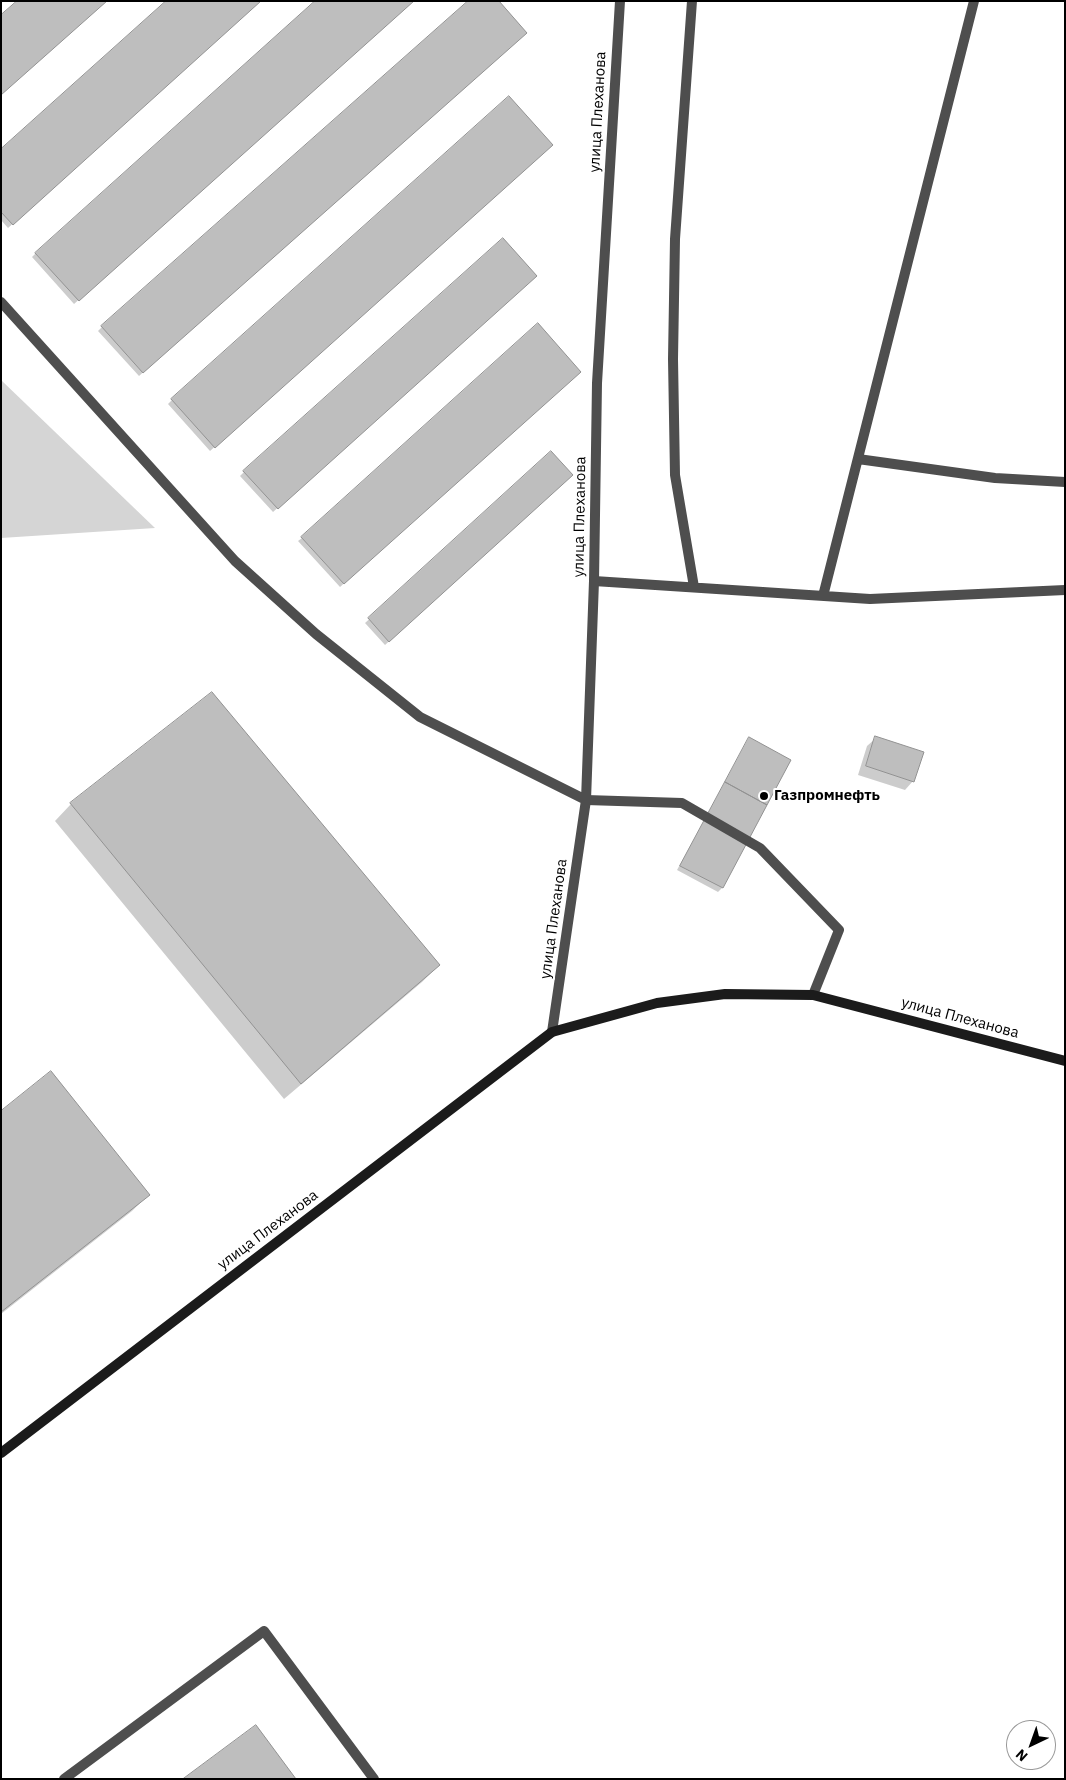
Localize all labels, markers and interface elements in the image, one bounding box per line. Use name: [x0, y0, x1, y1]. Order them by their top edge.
street label: улица Плеханова: [586, 51, 610, 173]
street label: улица Плеханова: [570, 456, 590, 578]
place label: Газпромнефть: [774, 787, 880, 805]
marker: Газпромнефть: [758, 790, 770, 802]
street label: улица Плеханова: [537, 858, 571, 980]
street label: улица Плеханова: [899, 994, 1021, 1042]
street label: улица Плеханова: [214, 1186, 322, 1274]
north arrow: [1006, 1720, 1056, 1770]
text: N: [1012, 1745, 1031, 1765]

